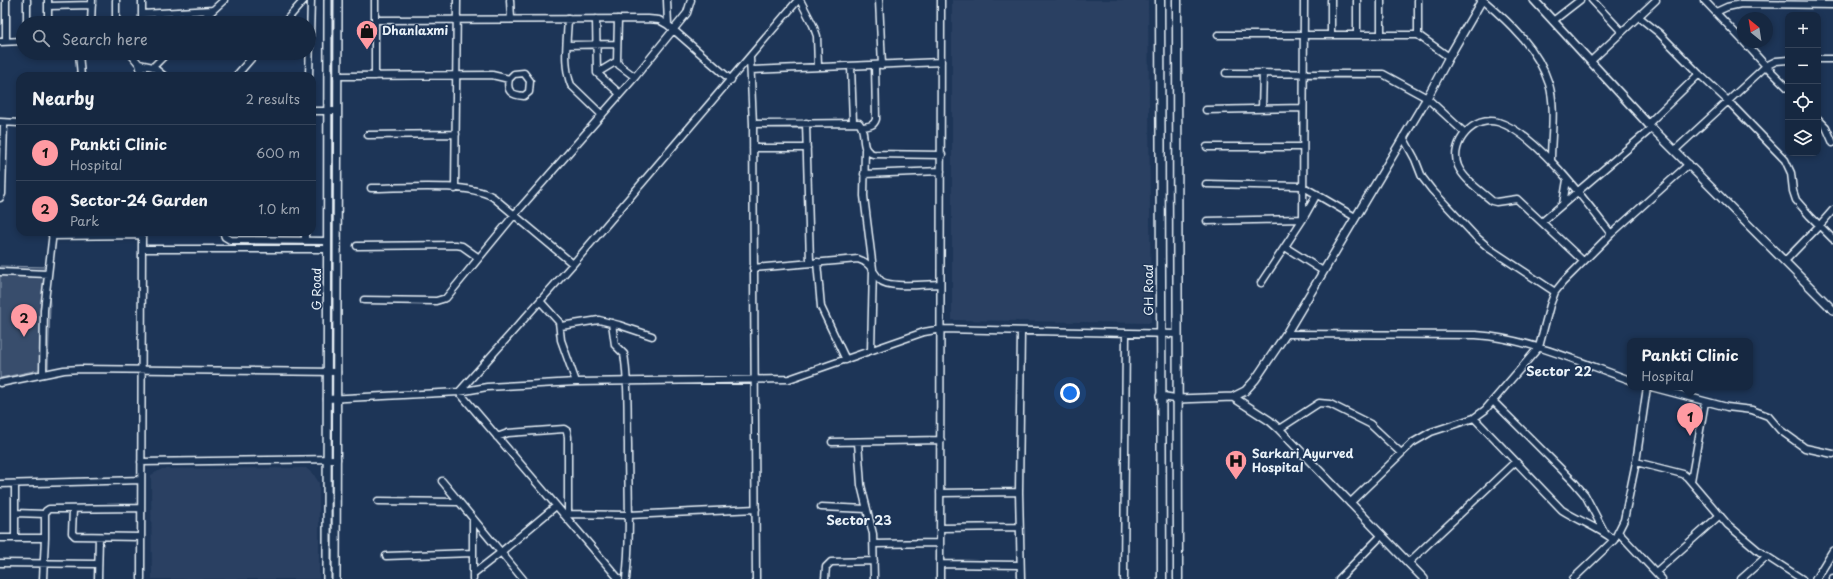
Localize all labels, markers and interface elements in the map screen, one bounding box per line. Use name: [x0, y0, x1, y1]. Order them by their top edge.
north arrow: [1737, 12, 1773, 48]
map controls: [1785, 12, 1821, 156]
button: +: [1785, 12, 1821, 48]
search box: [16, 16, 316, 60]
shop icon: Dhanlaxmi: [354, 18, 380, 51]
place label: Dhanlaxmi: [382, 21, 449, 39]
icon: search: [30, 27, 52, 49]
text: Search here: [62, 27, 148, 50]
button: −: [1785, 48, 1821, 84]
button: locate: [1785, 84, 1821, 120]
text: Nearby: [32, 85, 94, 111]
text: 2 results: [246, 89, 300, 108]
button: layers: [1785, 120, 1821, 156]
text: Pankti Clinic: [70, 132, 167, 155]
text: 1: [42, 143, 48, 162]
text: 600 m: [256, 143, 300, 162]
text: Hospital: [70, 155, 122, 174]
text: Sector-24 Garden: [70, 188, 208, 211]
text: 2: [40, 199, 50, 218]
text: 1.0 km: [259, 199, 300, 218]
text: Park: [70, 211, 99, 230]
street label: GH Road: [1139, 264, 1157, 316]
street label: G Road: [307, 268, 325, 310]
pin: 2: [11, 304, 37, 337]
popup: [1627, 338, 1753, 390]
text: Pankti Clinic: [1642, 343, 1738, 366]
district label: Sector 22: [1526, 361, 1592, 380]
text: Hospital: [1642, 366, 1694, 385]
your location: [1060, 383, 1080, 403]
pin: 1: [1677, 403, 1703, 436]
place label: Sarkari Ayurved Hospital: [1252, 444, 1354, 476]
hospital icon: Sarkari Ayurved Hospital: [1223, 448, 1249, 481]
district label: Sector 23: [826, 510, 892, 529]

